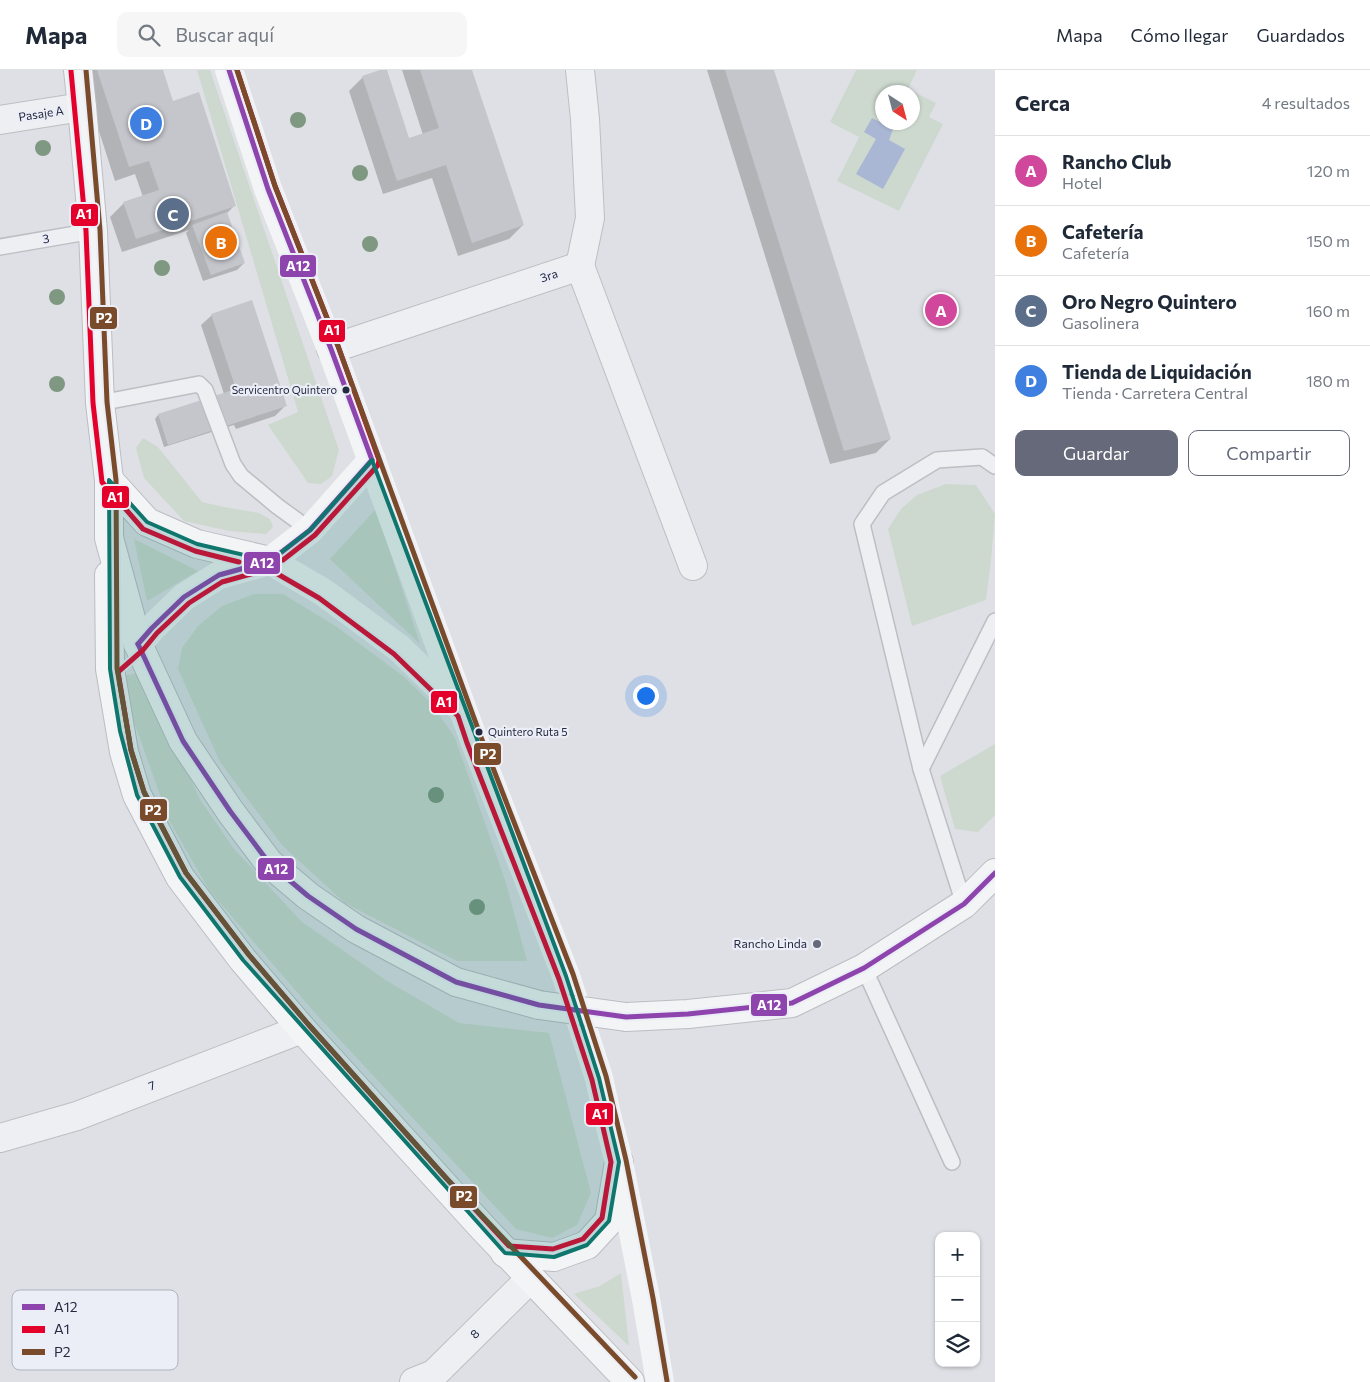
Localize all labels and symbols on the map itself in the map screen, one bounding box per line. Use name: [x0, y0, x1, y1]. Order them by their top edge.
north arrow: [875, 85, 920, 130]
street label: Pasaje A: [17, 103, 64, 123]
pin: D: [130, 104, 162, 142]
pin: C: [157, 195, 189, 233]
line badge: A1: [70, 203, 99, 227]
text: A1: [76, 205, 92, 222]
pin: B: [205, 223, 237, 261]
street label: 3: [41, 231, 51, 246]
line badge: A12: [279, 254, 317, 278]
text: A12: [286, 257, 310, 274]
street label: 3ra: [538, 266, 559, 284]
pin: A: [925, 291, 957, 329]
line badge: P2: [89, 306, 118, 330]
text: P2: [95, 309, 113, 326]
line badge: A1: [318, 319, 346, 343]
text: A1: [324, 321, 340, 338]
place label: Servicentro Quintero: [232, 383, 337, 396]
marker: Servicentro Quintero: [341, 385, 351, 395]
line badge: A1: [101, 485, 130, 509]
text: A1: [107, 488, 123, 505]
line badge: A12: [243, 551, 281, 575]
text: A12: [250, 554, 274, 571]
your location: [633, 683, 659, 709]
line badge: A1: [430, 690, 458, 714]
text: A1: [436, 693, 452, 710]
place label: Quintero Ruta 5: [488, 725, 568, 738]
marker: Quintero Ruta 5: [474, 727, 484, 737]
line badge: P2: [473, 742, 502, 766]
text: P2: [479, 745, 497, 762]
line badge: P2: [139, 798, 168, 822]
text: P2: [144, 801, 162, 818]
line badge: A12: [257, 857, 295, 881]
text: A12: [264, 860, 288, 877]
place label: Rancho Linda: [734, 936, 807, 950]
marker: Rancho Linda: [811, 938, 823, 950]
line badge: A12: [750, 993, 788, 1017]
text: A12: [757, 996, 781, 1013]
street label: 7: [146, 1077, 157, 1093]
line badge: A1: [585, 1102, 614, 1126]
text: A1: [592, 1105, 608, 1122]
line badge: P2: [449, 1185, 478, 1209]
text: P2: [455, 1187, 473, 1204]
legend: [12, 1290, 178, 1370]
text: A12: [54, 1298, 78, 1315]
text: A1: [54, 1320, 70, 1337]
street label: 8: [467, 1326, 482, 1341]
text: P2: [54, 1343, 71, 1360]

